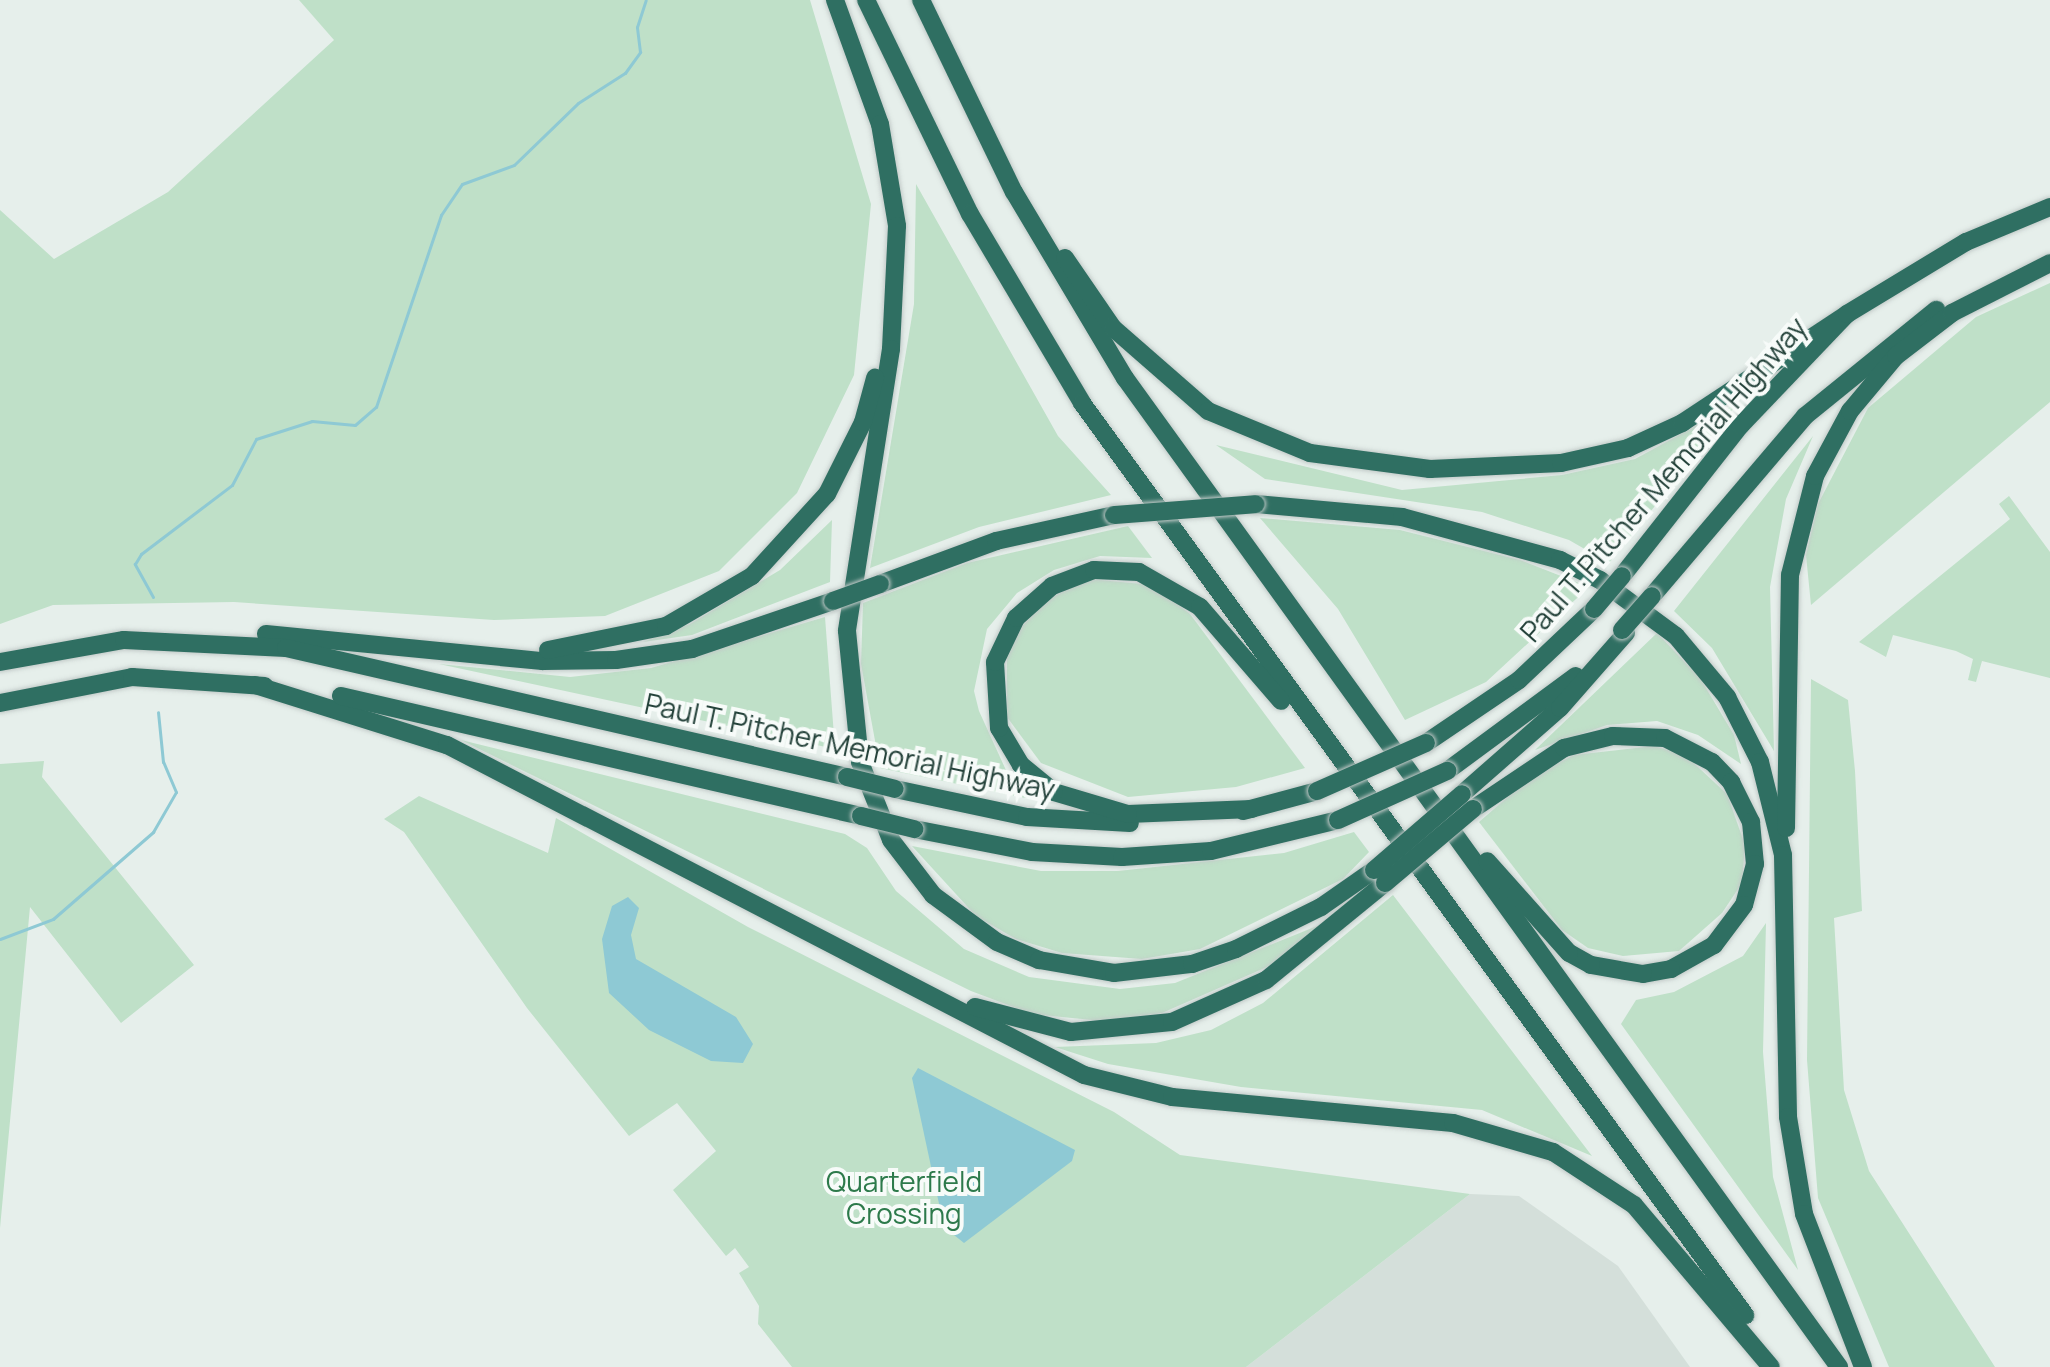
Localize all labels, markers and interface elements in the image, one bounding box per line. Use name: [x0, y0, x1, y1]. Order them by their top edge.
street label: Paul T. Pitcher Memorial Highway: [1513, 310, 1813, 648]
street label: Paul T. Pitcher Memorial Highway: [642, 686, 1058, 806]
park label: Quarterfield Crossing: [826, 1164, 982, 1230]

